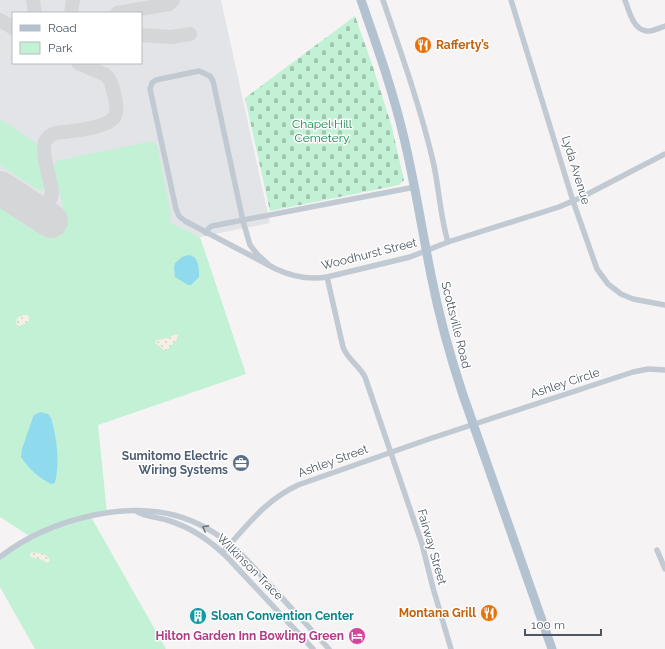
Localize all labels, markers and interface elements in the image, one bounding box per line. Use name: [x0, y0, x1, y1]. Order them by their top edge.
legend: [12, 12, 142, 64]
text: Road: [48, 21, 77, 35]
restaurant icon: Rafferty’s: [413, 35, 433, 55]
place label: Rafferty’s: [436, 38, 489, 52]
text: Park: [48, 41, 73, 55]
park label: Chapel Hill Cemetery: [292, 117, 353, 145]
street label: Lyda Avenue: [559, 134, 593, 206]
street label: Woodhurst Street: [320, 235, 418, 273]
street label: Scottsville Road: [438, 280, 474, 370]
street label: Ashley Circle: [529, 365, 601, 401]
street label: Ashley Street: [296, 442, 370, 480]
place label: Sumitomo Electric Wiring Systems: [122, 449, 228, 477]
office icon: Sumitomo Electric Wiring Systems: [231, 453, 251, 473]
street label: Fairway Street: [415, 508, 449, 586]
one-way arrow: [202, 525, 209, 532]
street label: Wilkinson Trace: [214, 531, 286, 603]
restaurant icon: Montana Grill: [479, 603, 499, 623]
building icon: Sloan Convention Center: [188, 606, 208, 626]
place label: Montana Grill: [399, 606, 476, 620]
place label: Sloan Convention Center: [211, 609, 354, 623]
scale bar: [525, 611, 601, 637]
text: 100 m: [531, 618, 565, 632]
hotel icon: Hilton Garden Inn Bowling Green: [347, 626, 367, 646]
place label: Hilton Garden Inn Bowling Green: [156, 629, 344, 643]

